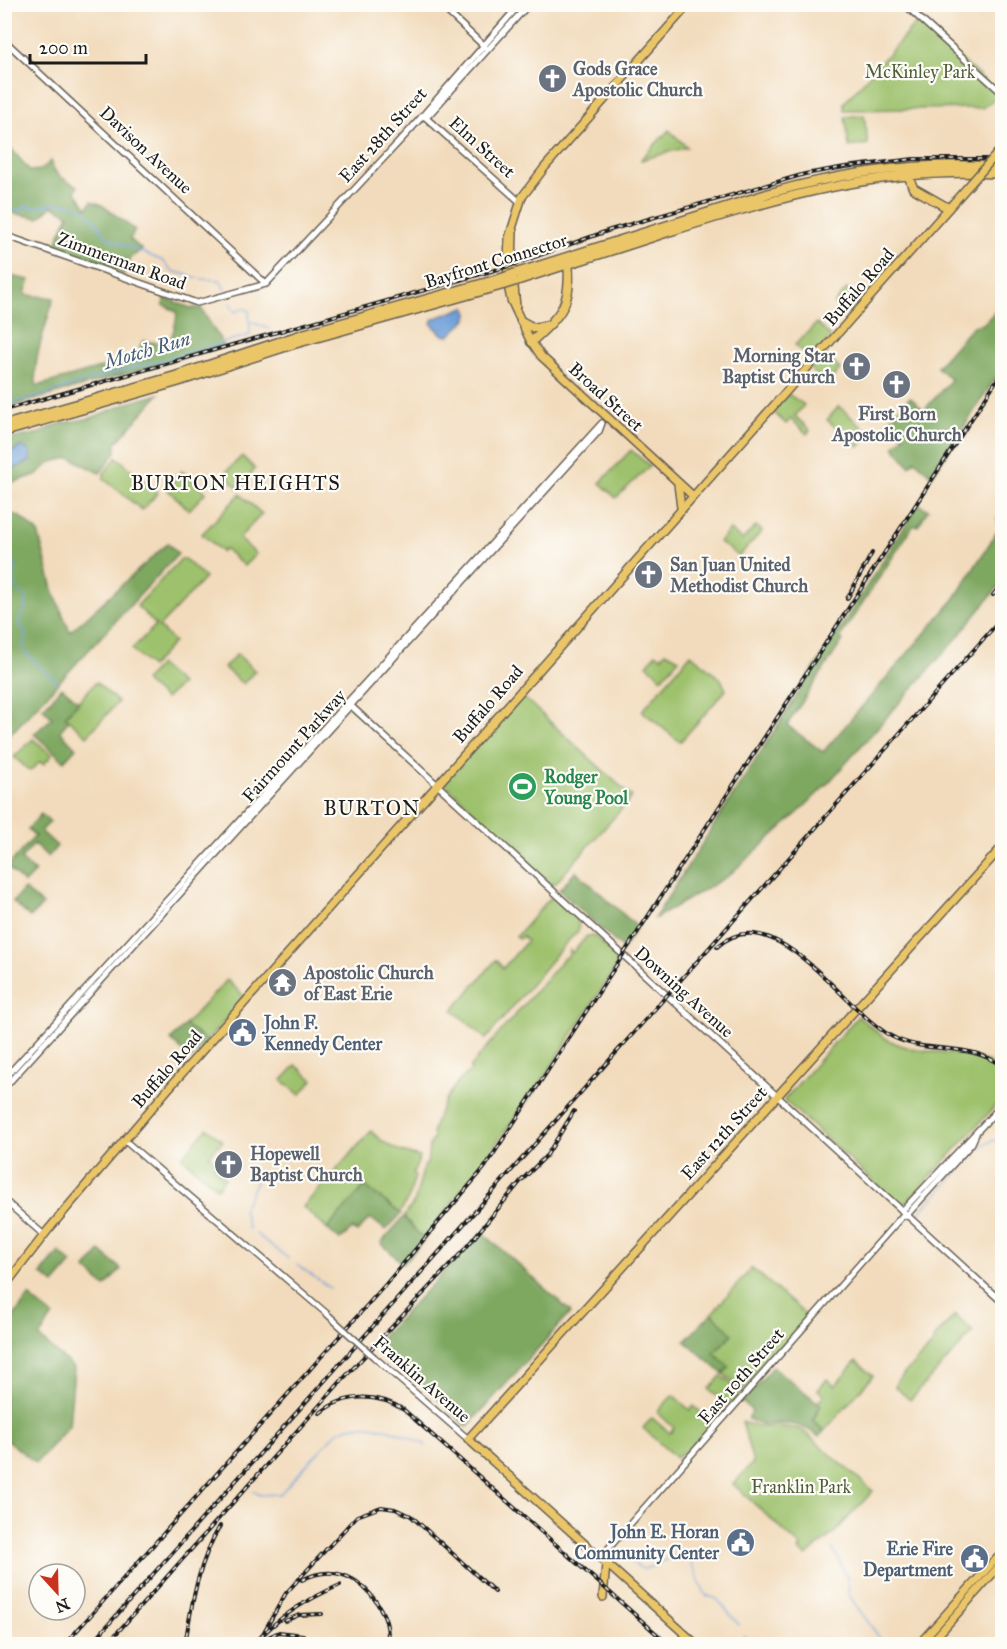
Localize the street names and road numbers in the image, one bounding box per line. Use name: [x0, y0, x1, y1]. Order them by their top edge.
street label: East 28th Street: [334, 82, 432, 187]
street label: Davison Avenue: [95, 101, 197, 199]
street label: Elm Street: [444, 112, 520, 183]
street label: Zimmerman Road: [55, 228, 189, 294]
street label: Bayfront Connector: [422, 229, 570, 293]
street label: Buffalo Road: [819, 244, 899, 330]
street label: Broad Street: [564, 358, 648, 437]
street label: Buffalo Road: [448, 661, 528, 747]
street label: Fairmount Parkway: [237, 685, 351, 807]
street label: Downing Avenue: [629, 942, 738, 1043]
street label: Buffalo Road: [127, 1026, 207, 1112]
street label: East 12th Street: [676, 1081, 772, 1184]
street label: East 10th Street: [693, 1323, 789, 1428]
street label: Franklin Avenue: [369, 1331, 475, 1427]

